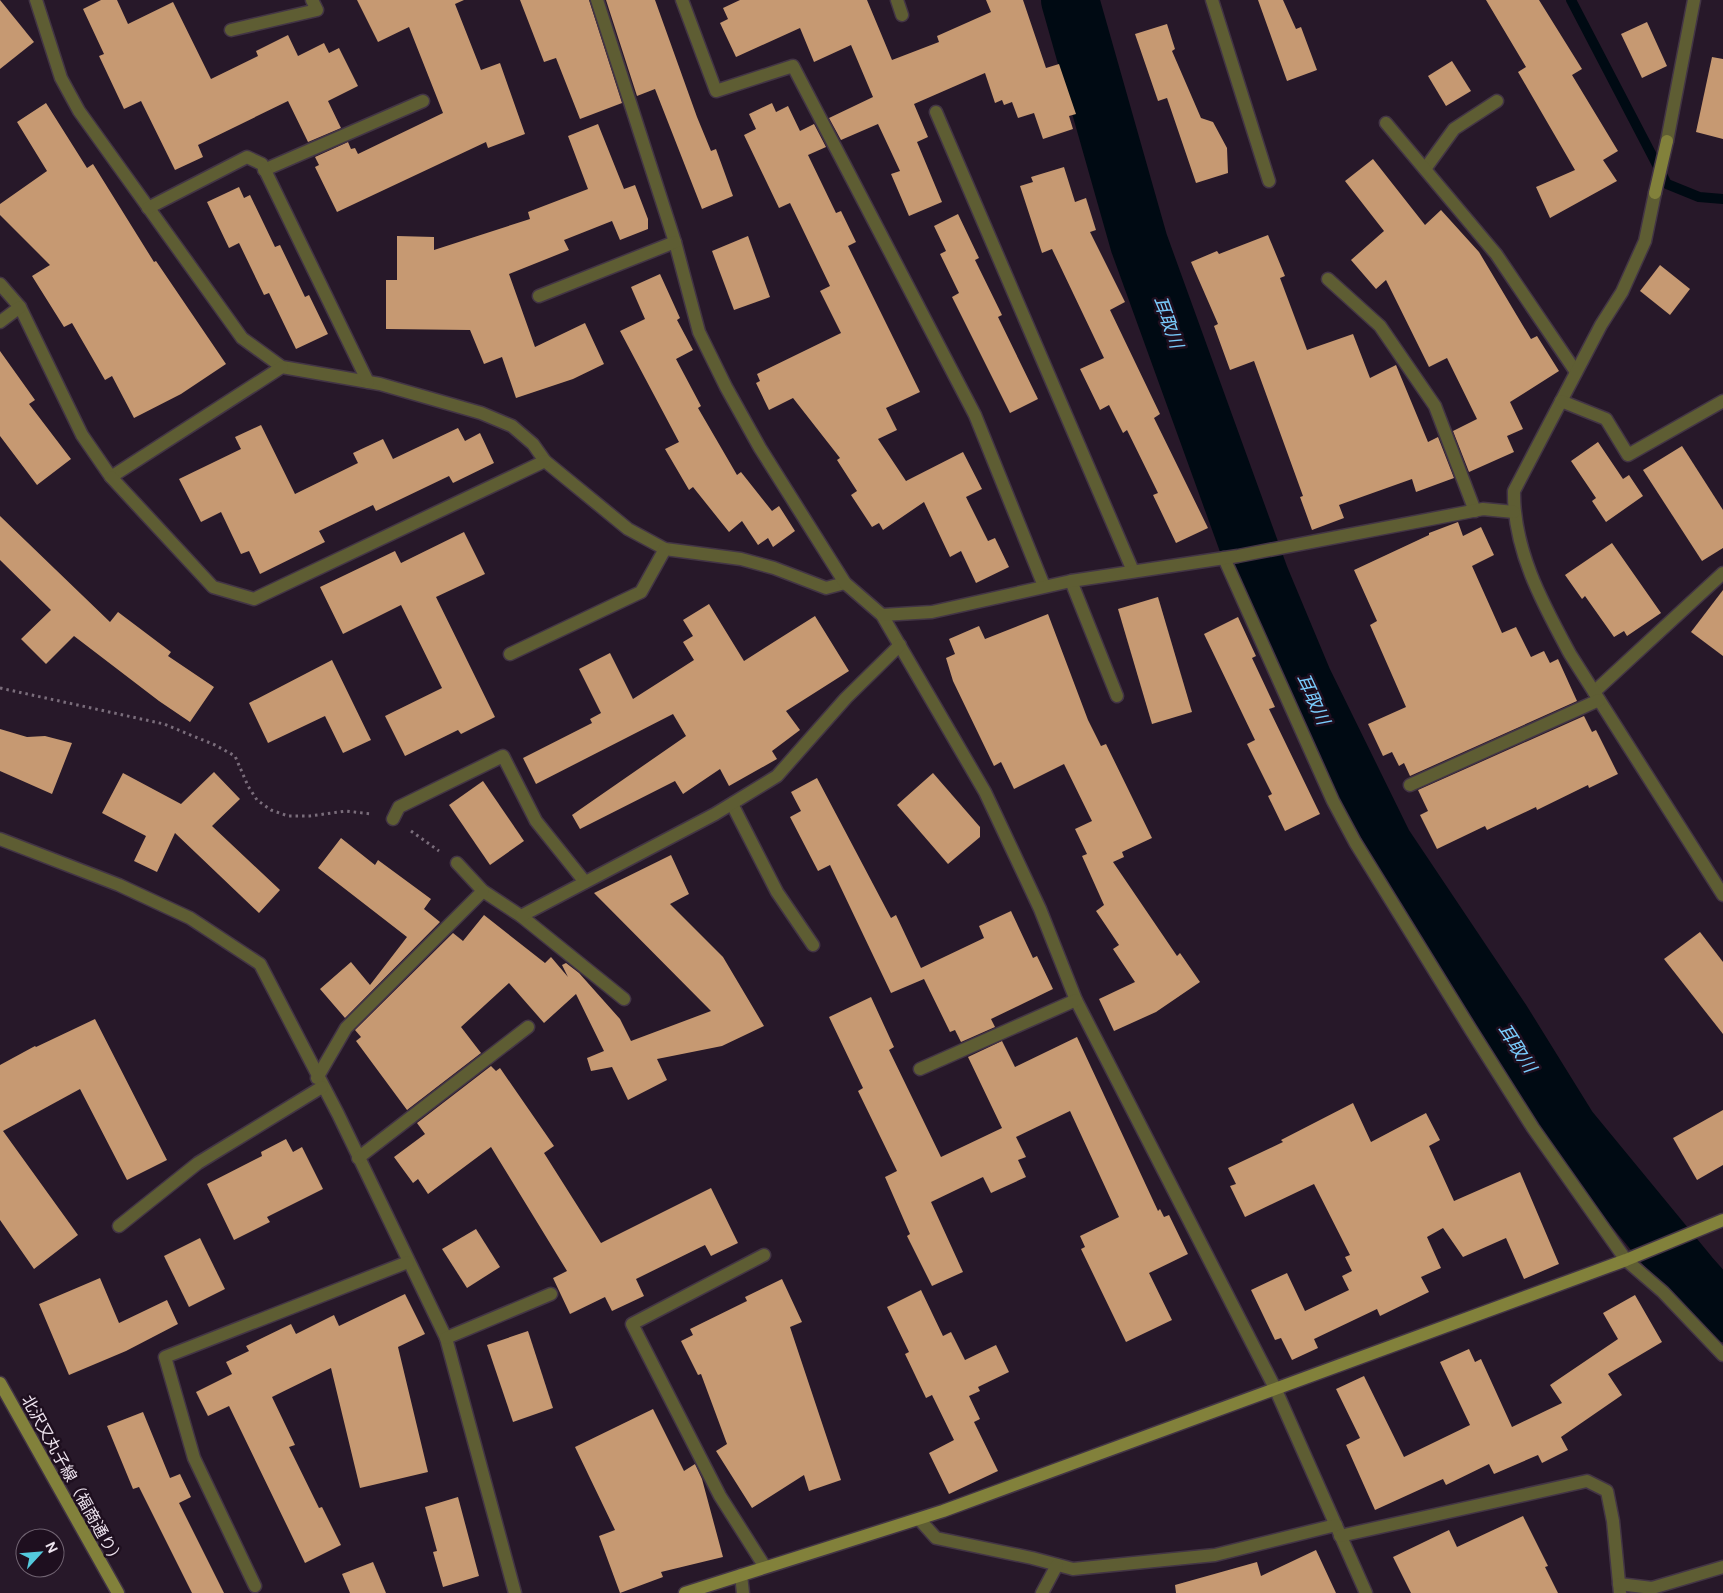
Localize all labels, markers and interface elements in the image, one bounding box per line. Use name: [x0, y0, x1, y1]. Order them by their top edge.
water label: 耳取川: [1147, 293, 1189, 353]
water label: 耳取川: [1291, 669, 1336, 730]
water label: 耳取川: [1492, 1019, 1543, 1079]
street label: 北沢又丸子線（福商通り）: [17, 1391, 128, 1569]
north arrow: [15, 1528, 65, 1578]
text: N: [41, 1539, 62, 1556]

